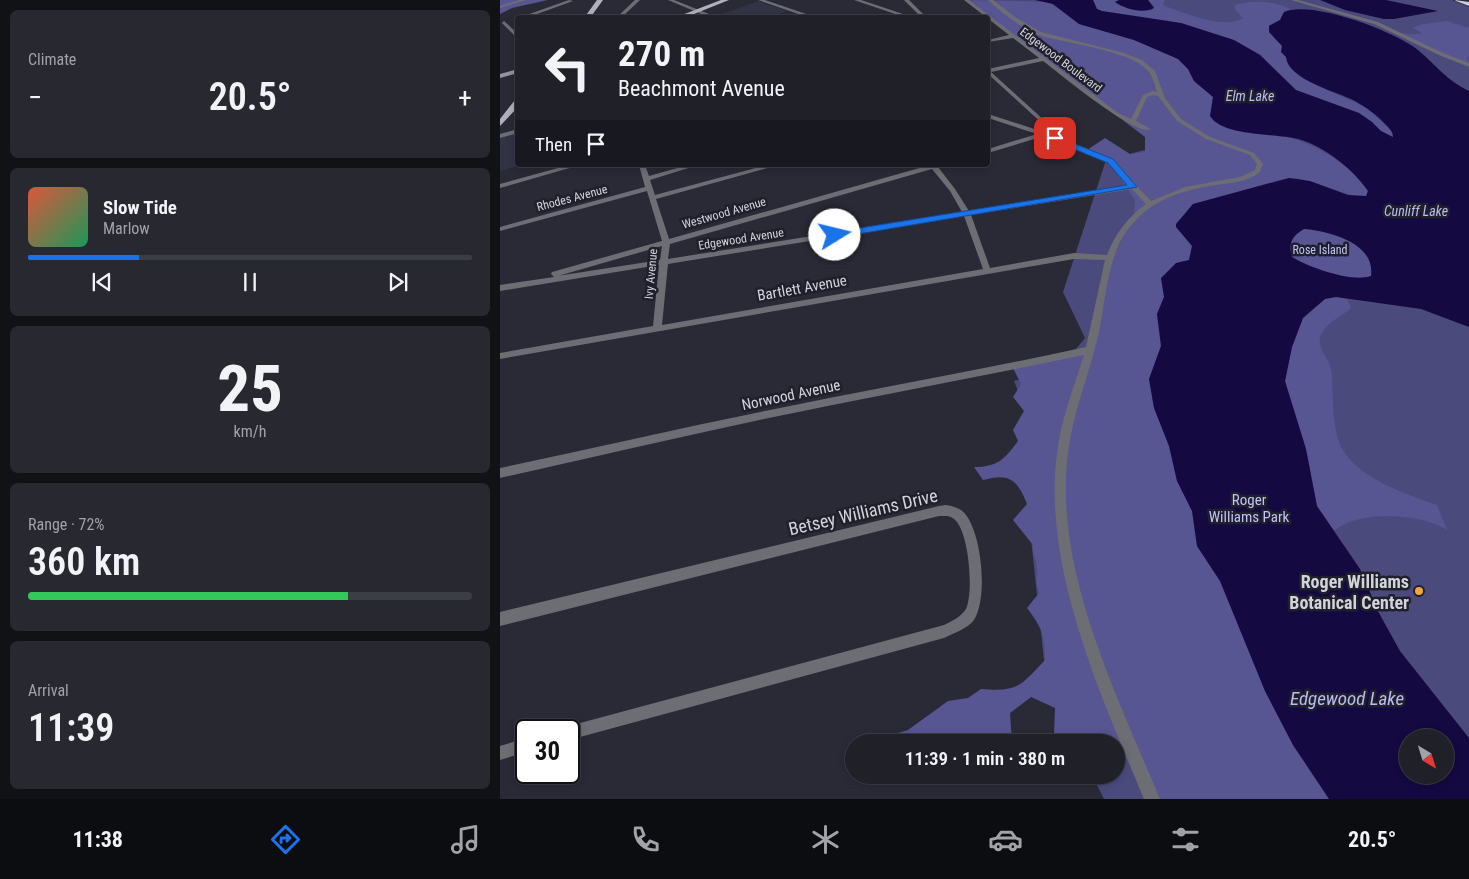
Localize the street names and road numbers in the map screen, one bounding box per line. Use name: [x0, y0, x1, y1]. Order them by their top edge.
street label: Edgewood Boulevard: [1017, 25, 1105, 95]
street label: Rhodes Avenue: [535, 182, 609, 214]
street label: Westwood Avenue: [680, 194, 768, 232]
street label: Edgewood Avenue: [697, 225, 785, 253]
street label: Ivy Avenue: [642, 248, 660, 300]
street label: Bartlett Avenue: [756, 271, 848, 305]
street label: Norwood Avenue: [740, 376, 842, 414]
street label: Betsey Williams Drive: [786, 485, 940, 539]

